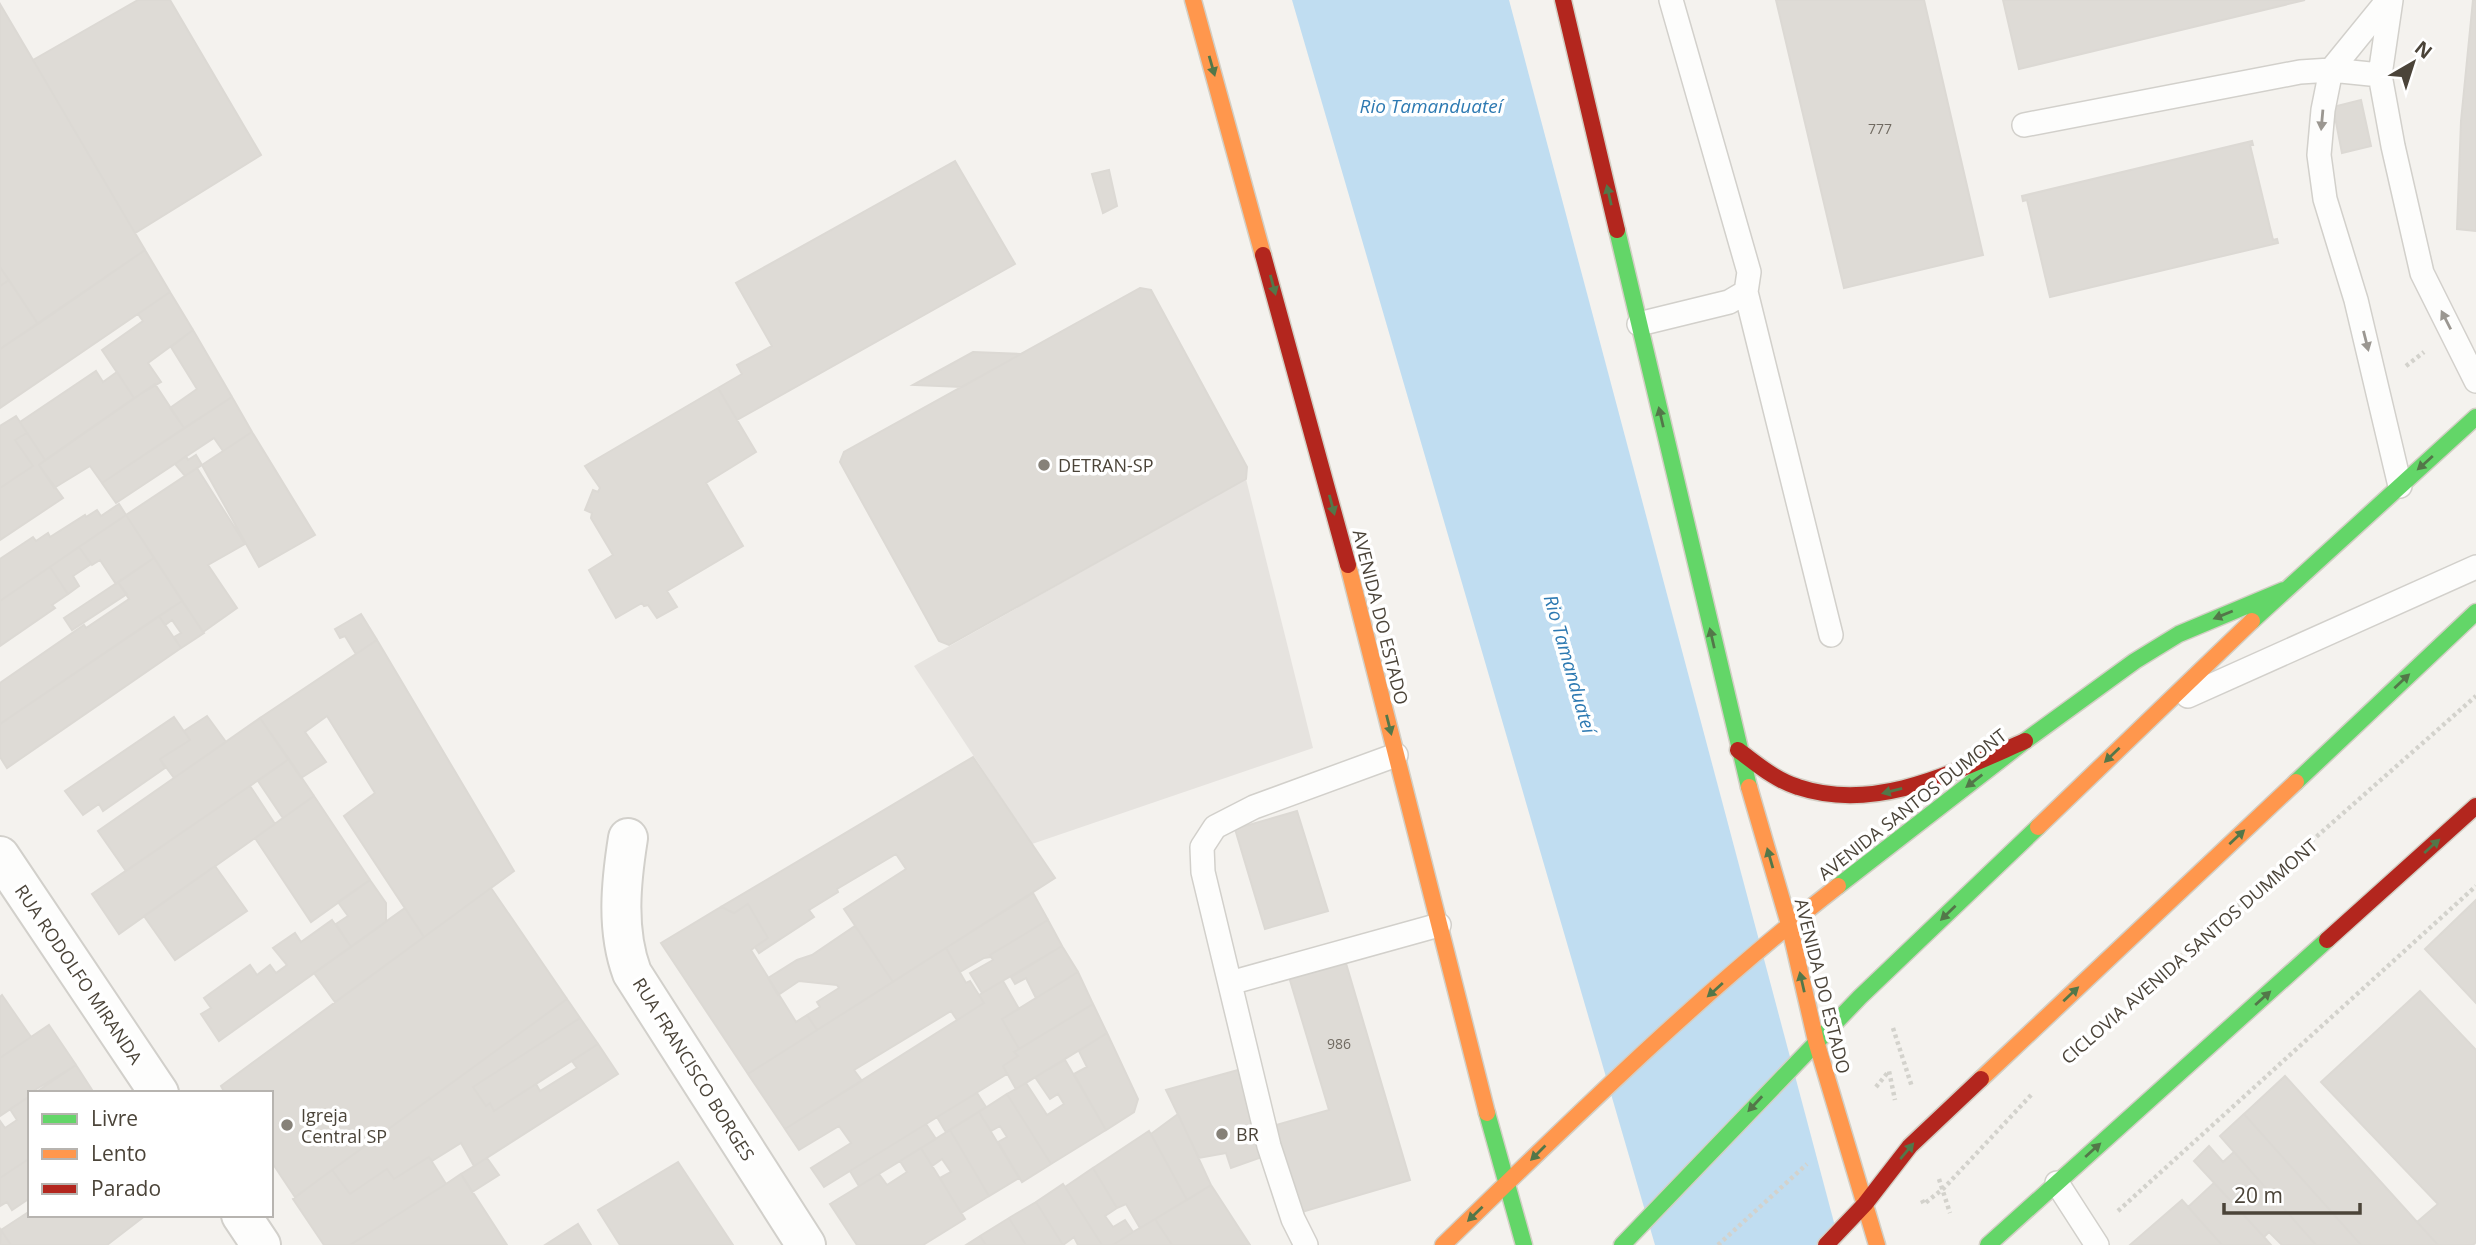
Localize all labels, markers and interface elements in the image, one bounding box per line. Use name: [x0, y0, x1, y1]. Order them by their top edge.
north arrow: [2378, 28, 2448, 98]
text: N: [2410, 35, 2438, 65]
one-way arrow: [1207, 55, 1217, 76]
water label: Rio Tamanduateí: [1360, 93, 1505, 119]
one-way arrow: [2316, 110, 2327, 132]
house number: 777: [1868, 119, 1892, 138]
one-way arrow: [1603, 184, 1614, 206]
one-way arrow: [1268, 274, 1279, 296]
one-way arrow: [2440, 310, 2451, 330]
one-way arrow: [2361, 330, 2372, 352]
one-way arrow: [1655, 406, 1666, 428]
place label: DETRAN-SP: [1058, 453, 1154, 477]
one-way arrow: [2416, 455, 2434, 471]
marker: DETRAN-SP: [1036, 457, 1052, 473]
one-way arrow: [1327, 494, 1338, 516]
street label: AVENIDA DO ESTADO: [1348, 527, 1414, 707]
water label: Rio Tamanduateí: [1538, 592, 1603, 738]
one-way arrow: [2213, 609, 2233, 621]
one-way arrow: [1706, 627, 1717, 649]
one-way arrow: [2393, 674, 2410, 690]
one-way arrow: [1384, 715, 1394, 736]
street label: AVENIDA SANTOS DUMONT: [1813, 723, 2011, 885]
one-way arrow: [2104, 747, 2121, 763]
one-way arrow: [1965, 774, 1983, 789]
one-way arrow: [1881, 786, 1903, 797]
one-way arrow: [2228, 830, 2245, 846]
street label: CICLOVIA AVENIDA SANTOS DUMMONT: [2056, 833, 2322, 1069]
one-way arrow: [2423, 838, 2441, 854]
one-way arrow: [1764, 848, 1774, 869]
street label: RUA RODOLFO MIRANDA: [10, 880, 148, 1069]
street label: AVENIDA DO ESTADO: [1790, 896, 1856, 1076]
one-way arrow: [1940, 904, 1957, 920]
one-way arrow: [1797, 971, 1808, 993]
street label: RUA FRANCISCO BORGES: [628, 973, 760, 1165]
one-way arrow: [1707, 981, 1724, 997]
one-way arrow: [2062, 986, 2079, 1002]
one-way arrow: [2254, 990, 2272, 1006]
house number: 986: [1327, 1034, 1351, 1053]
legend: [28, 1091, 273, 1217]
one-way arrow: [1747, 1095, 1764, 1112]
place label: Igreja Central SP: [301, 1103, 387, 1148]
text: Livre: [91, 1104, 138, 1132]
marker: Igreja Central SP: [279, 1117, 295, 1133]
place label: BR: [1236, 1122, 1259, 1146]
marker: BR: [1214, 1126, 1230, 1142]
text: Lento: [91, 1139, 147, 1167]
one-way arrow: [1899, 1142, 1914, 1159]
one-way arrow: [2085, 1143, 2102, 1158]
one-way arrow: [1530, 1145, 1546, 1161]
scale bar: [2224, 1172, 2360, 1216]
text: Parado: [91, 1174, 161, 1202]
text: 20 m: [2234, 1181, 2283, 1209]
one-way arrow: [1467, 1206, 1484, 1222]

